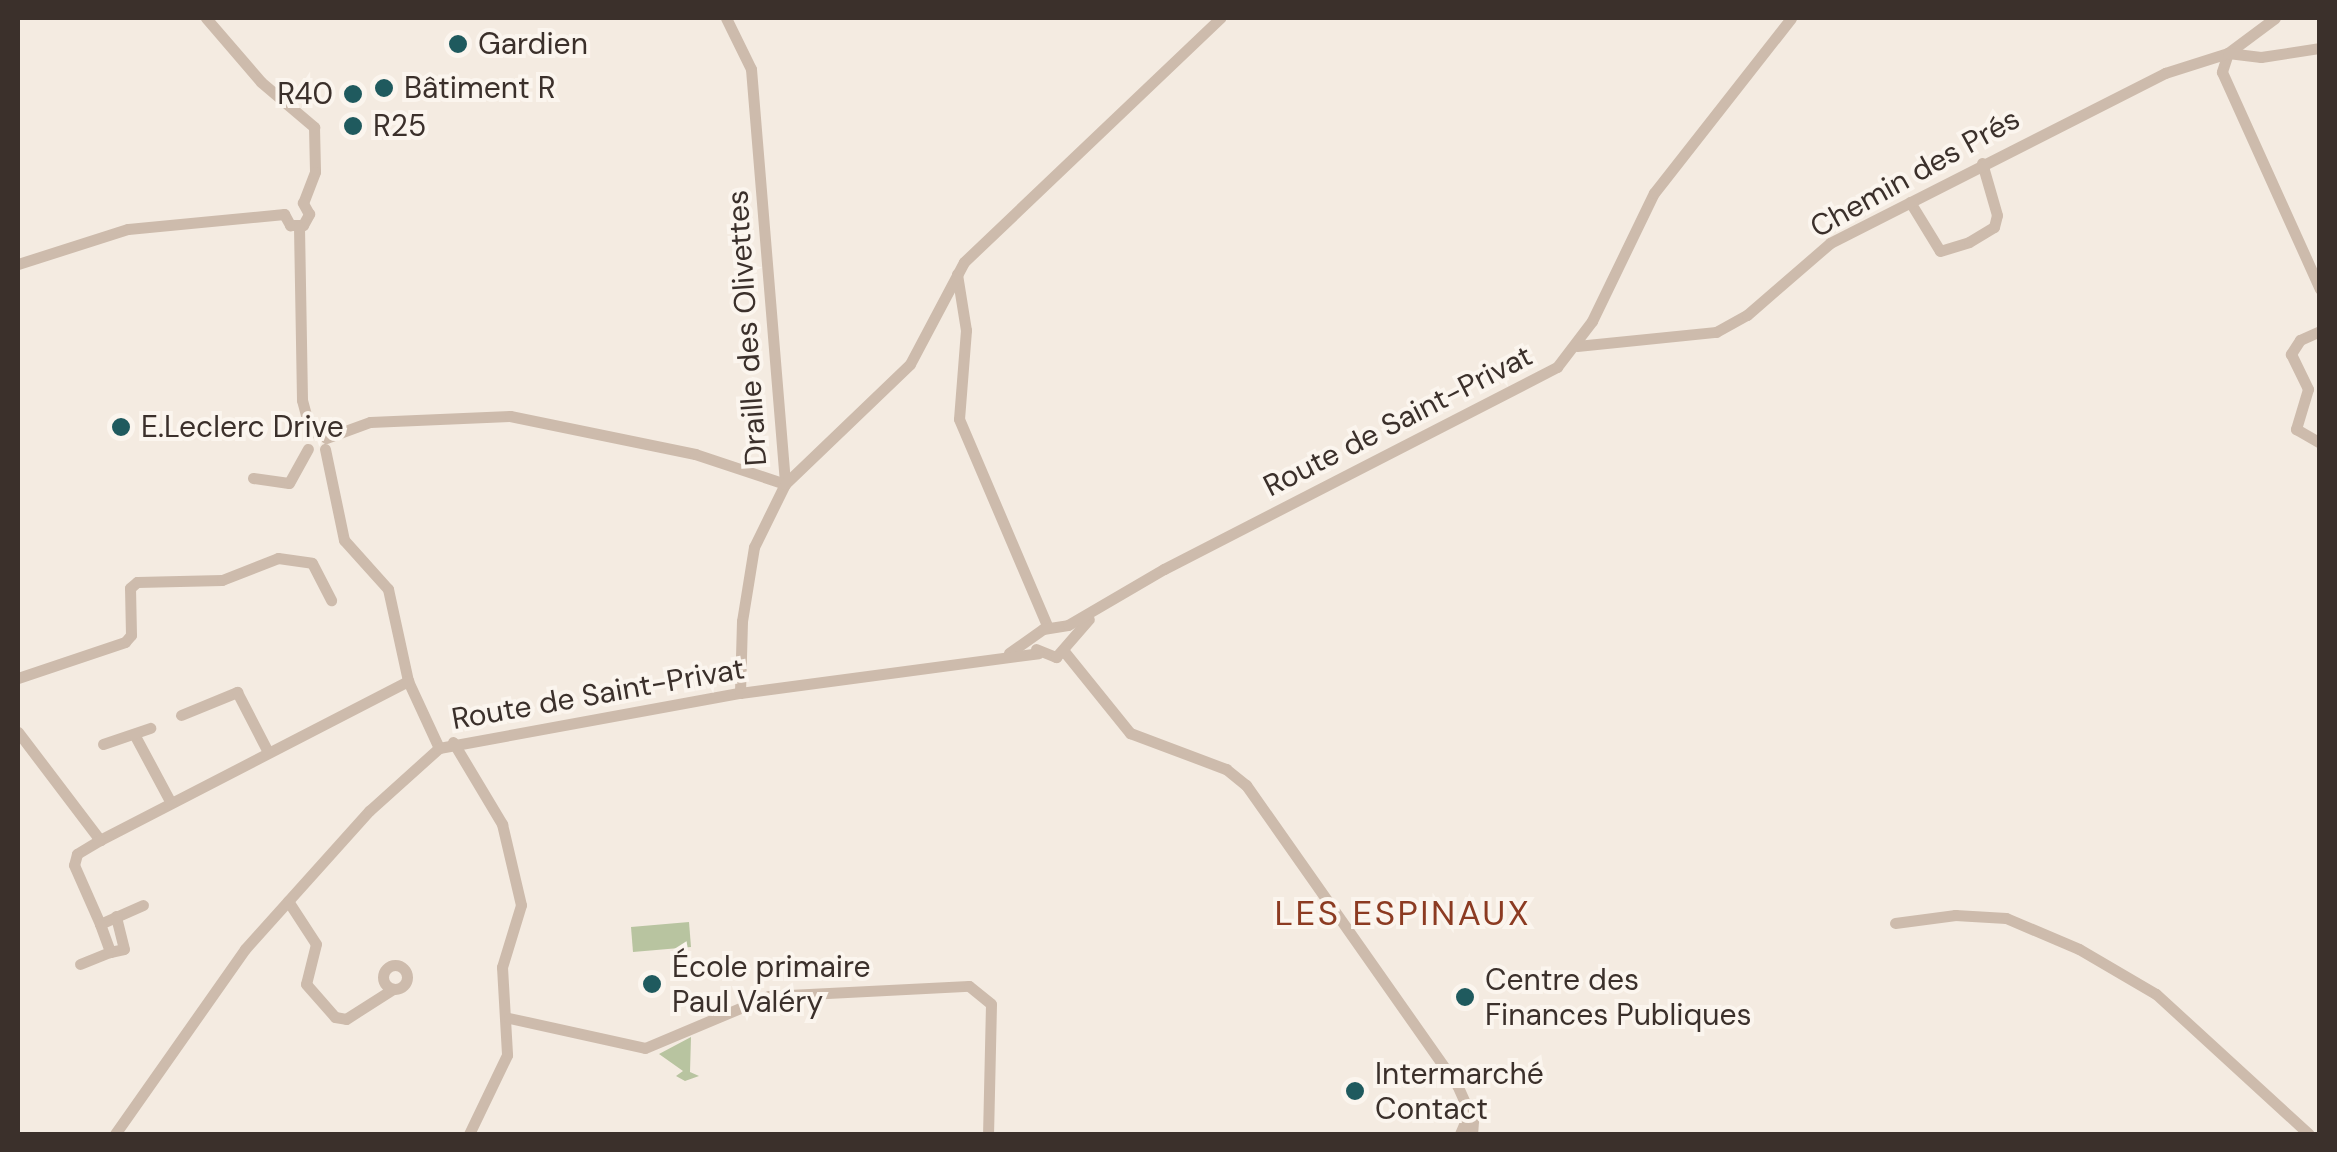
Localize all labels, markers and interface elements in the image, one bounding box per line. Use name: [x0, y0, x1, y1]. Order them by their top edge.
place label: Gardien: [478, 26, 588, 62]
marker: Gardien: [447, 33, 469, 55]
place label: Bâtiment R: [404, 70, 555, 106]
place label: R40: [277, 76, 333, 112]
marker: Bâtiment R: [373, 77, 395, 99]
marker: R40: [342, 83, 364, 105]
street label: Chemin des Prés: [1804, 101, 2026, 245]
place label: R25: [373, 108, 426, 144]
marker: R25: [342, 115, 364, 137]
street label: Draille des Olivettes: [719, 189, 775, 467]
street label: Route de Saint-Privat: [1258, 338, 1538, 504]
place label: E.Leclerc Drive: [141, 409, 344, 445]
marker: E.Leclerc Drive: [110, 416, 132, 438]
street label: Route de Saint-Privat: [449, 651, 747, 737]
district label: LES ESPINAUX: [1275, 892, 1531, 934]
place label: École primaire Paul Valéry: [672, 949, 871, 1020]
place label: Centre des Finances Publiques: [1485, 962, 1752, 1032]
marker: École primaire Paul Valéry: [641, 973, 663, 995]
marker: Centre des Finances Publiques: [1454, 986, 1476, 1008]
place label: Intermarché Contact: [1375, 1056, 1544, 1126]
marker: Intermarché Contact: [1344, 1080, 1366, 1102]

